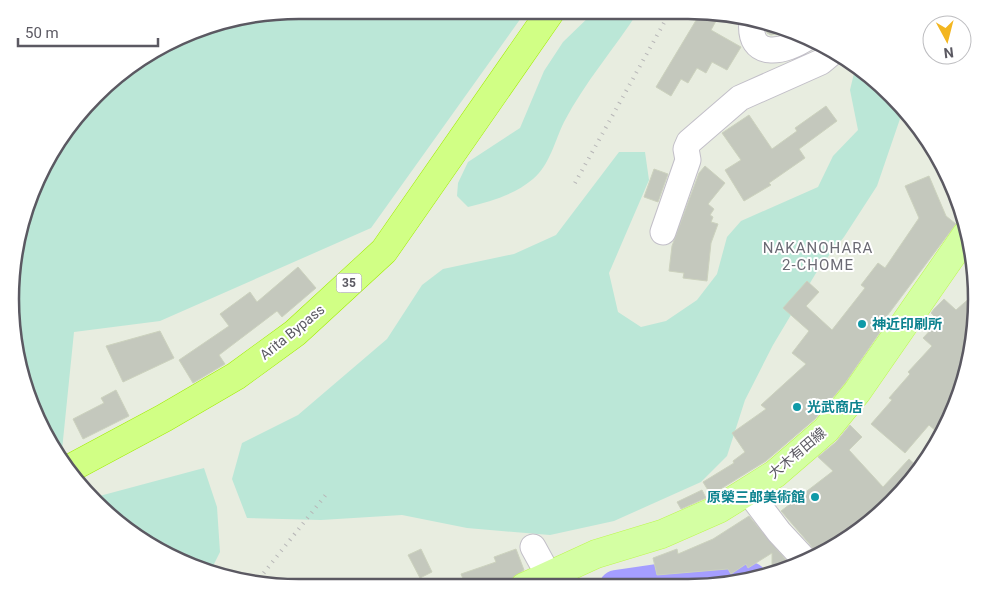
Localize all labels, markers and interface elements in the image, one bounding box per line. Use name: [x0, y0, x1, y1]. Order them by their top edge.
scale bar: [18, 15, 158, 47]
north arrow: [922, 15, 972, 65]
text: 50 m: [25, 24, 59, 42]
text: N: [943, 44, 954, 61]
district label: NAKANOHARA 2-CHOME: [763, 239, 873, 274]
road number: 35: [336, 274, 362, 292]
street label: Arita Bypass: [257, 301, 327, 363]
place label: 神近印刷所: [872, 316, 942, 332]
marker: 神近印刷所: [856, 318, 868, 330]
place label: 光武商店: [807, 399, 863, 415]
marker: 光武商店: [791, 401, 803, 413]
street label: 大木有田線: [765, 424, 829, 482]
place label: 原榮三郎美術館: [707, 489, 805, 505]
marker: 原榮三郎美術館: [809, 491, 821, 503]

